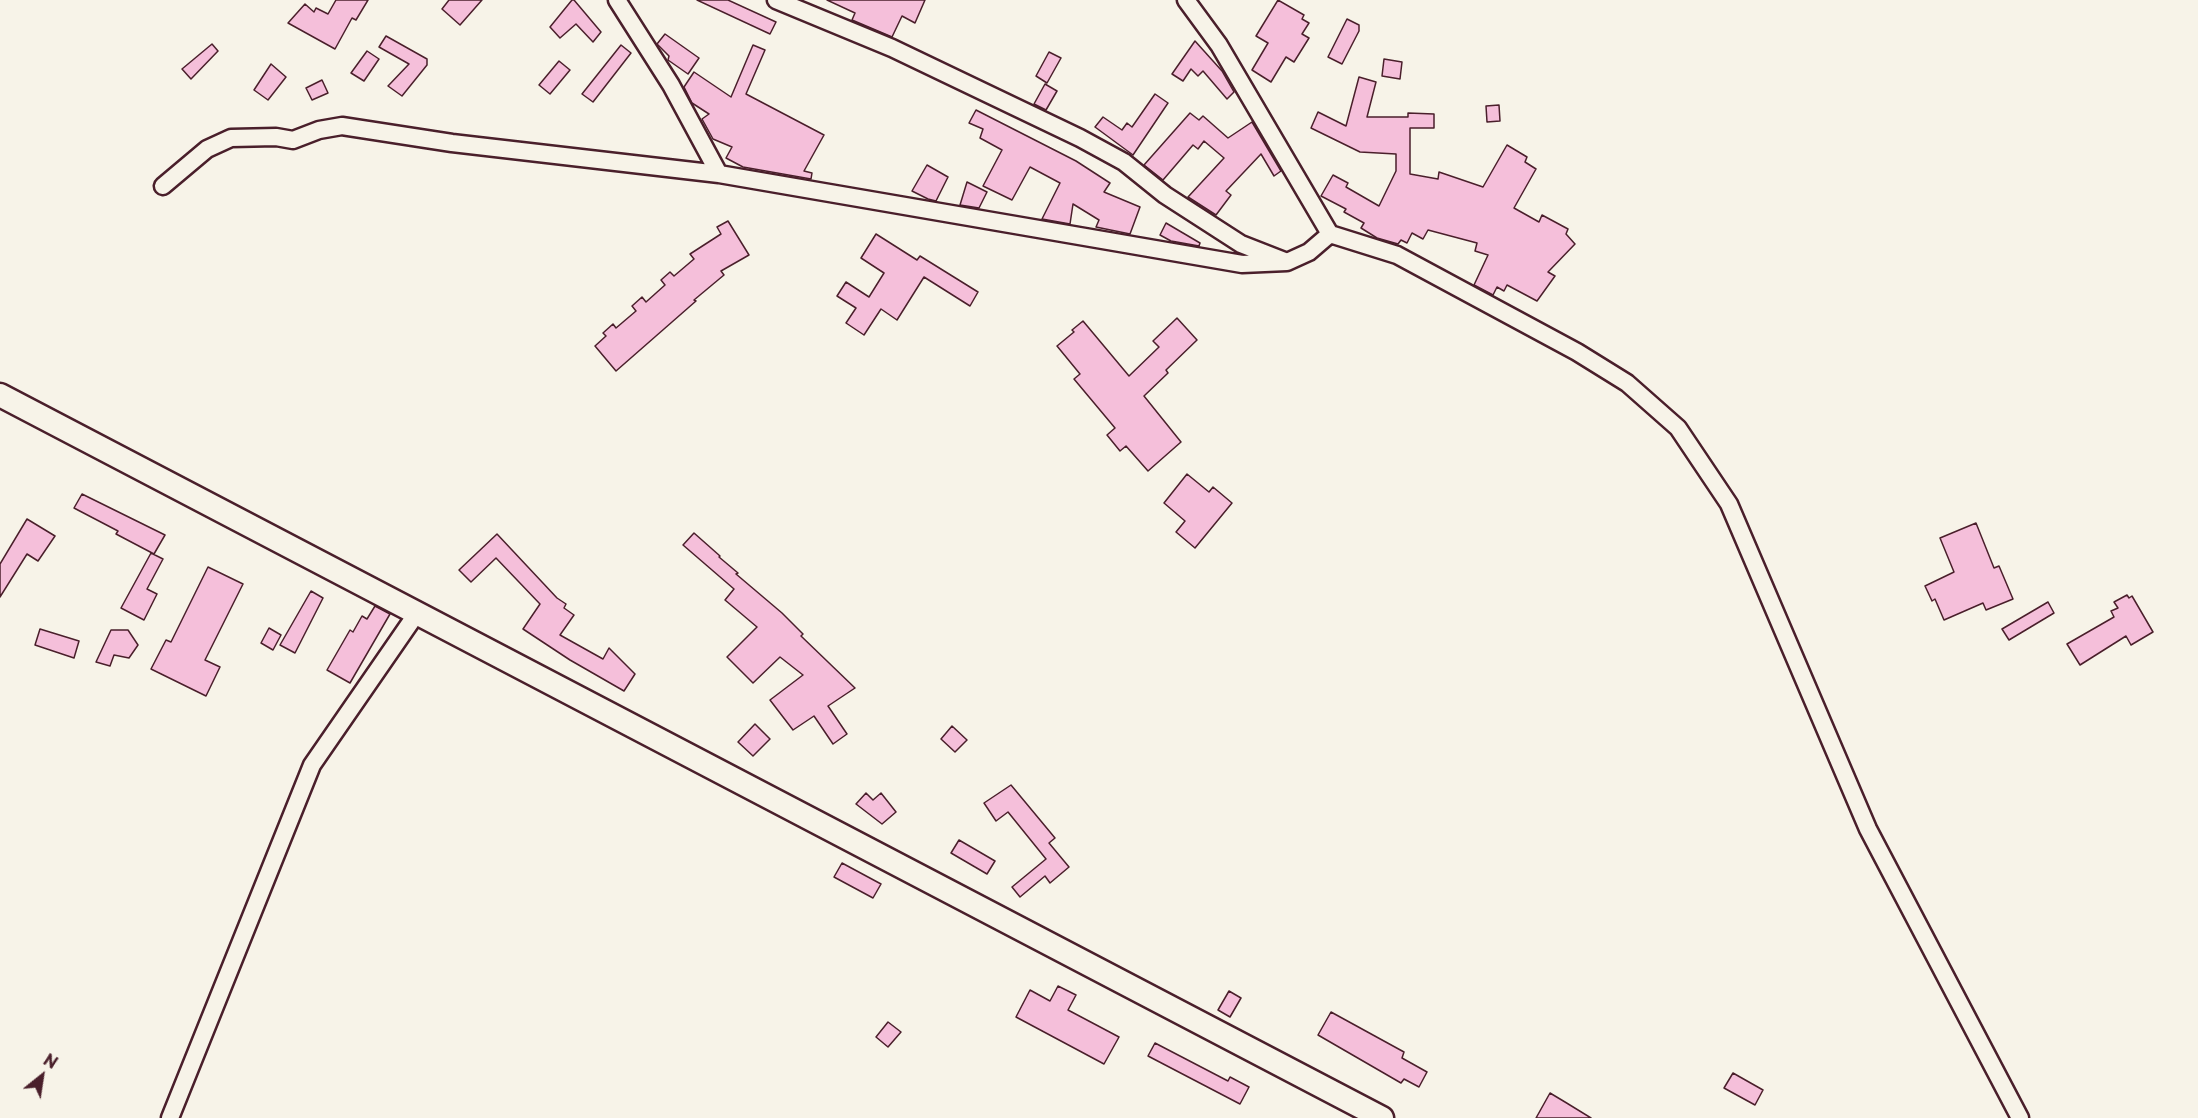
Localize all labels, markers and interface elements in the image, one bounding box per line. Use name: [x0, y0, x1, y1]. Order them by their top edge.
north arrow: [12, 1046, 72, 1106]
text: N: [40, 1047, 62, 1074]

